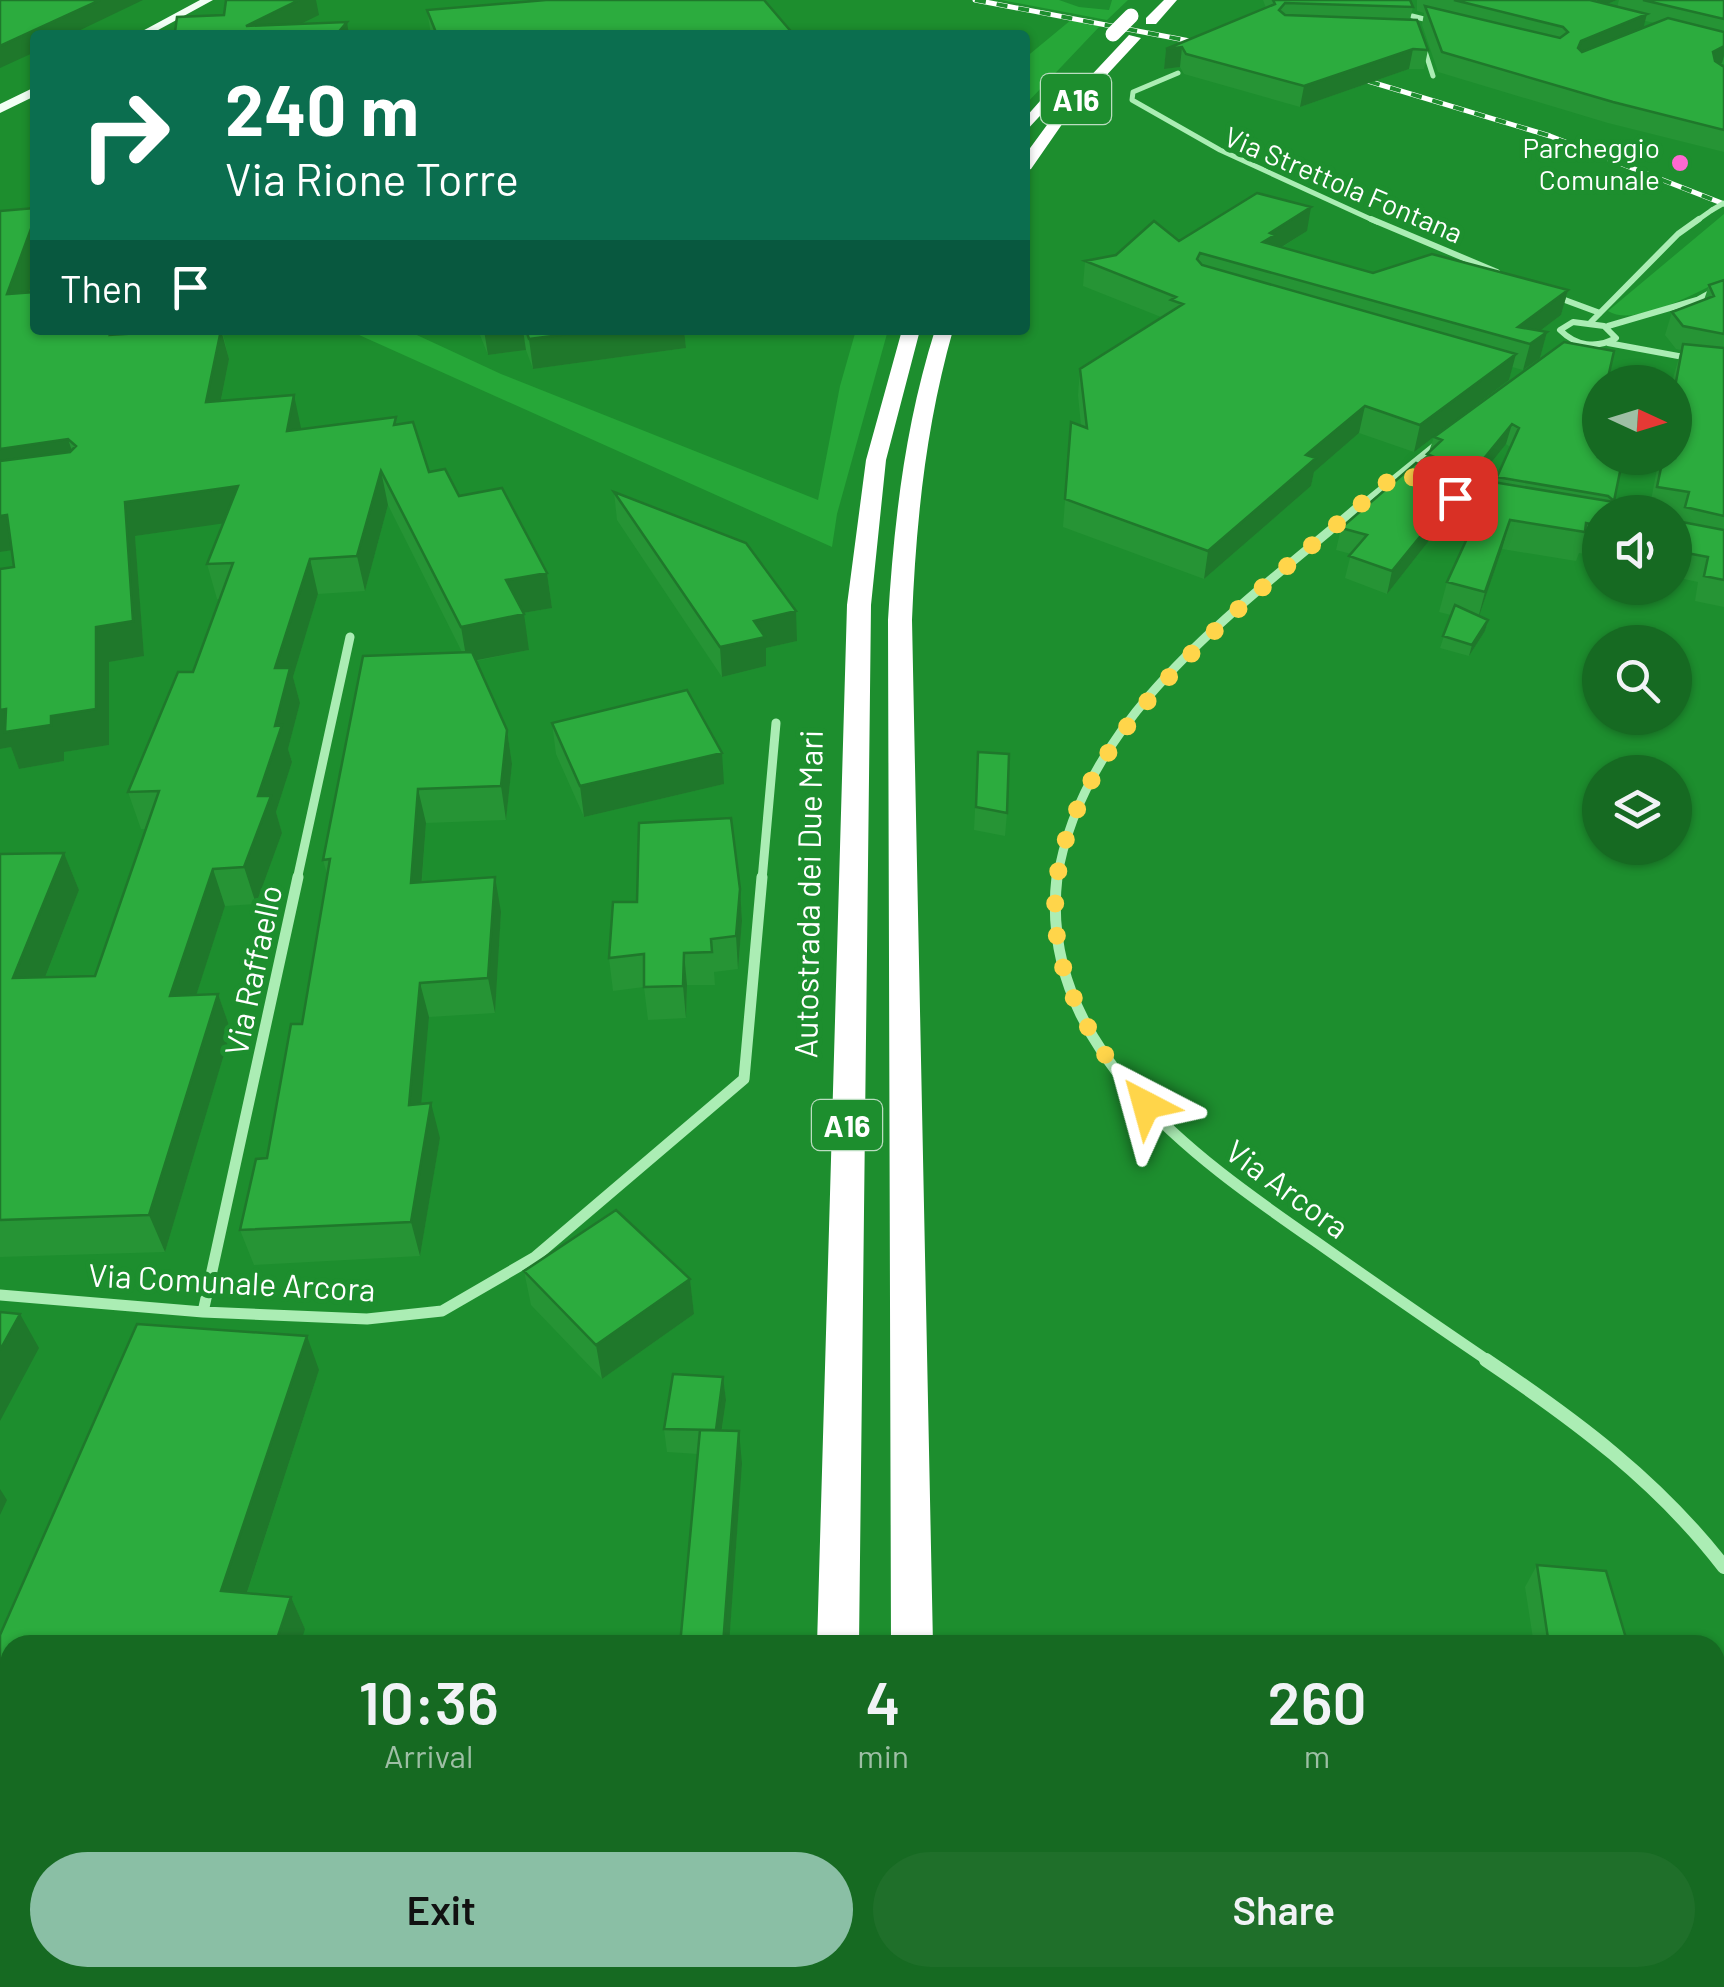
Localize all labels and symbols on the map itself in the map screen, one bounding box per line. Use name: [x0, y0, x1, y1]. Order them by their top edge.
road number: A16: [1041, 74, 1111, 124]
street label: Via Strettola Fontana: [1220, 118, 1468, 250]
place label: Parcheggio Comunale: [1522, 130, 1660, 196]
marker: Parcheggio Comunale: [1669, 152, 1691, 174]
north arrow: [1582, 365, 1692, 475]
pin: [1413, 456, 1498, 541]
street label: Autostrada dei Due Mari: [785, 729, 829, 1059]
street label: Via Raffaello: [215, 881, 289, 1059]
position arrow: [1094, 1053, 1198, 1157]
road number: A16: [812, 1100, 882, 1150]
street label: Via Arcora: [1219, 1131, 1357, 1245]
street label: Via Comunale Arcora: [87, 1255, 377, 1307]

